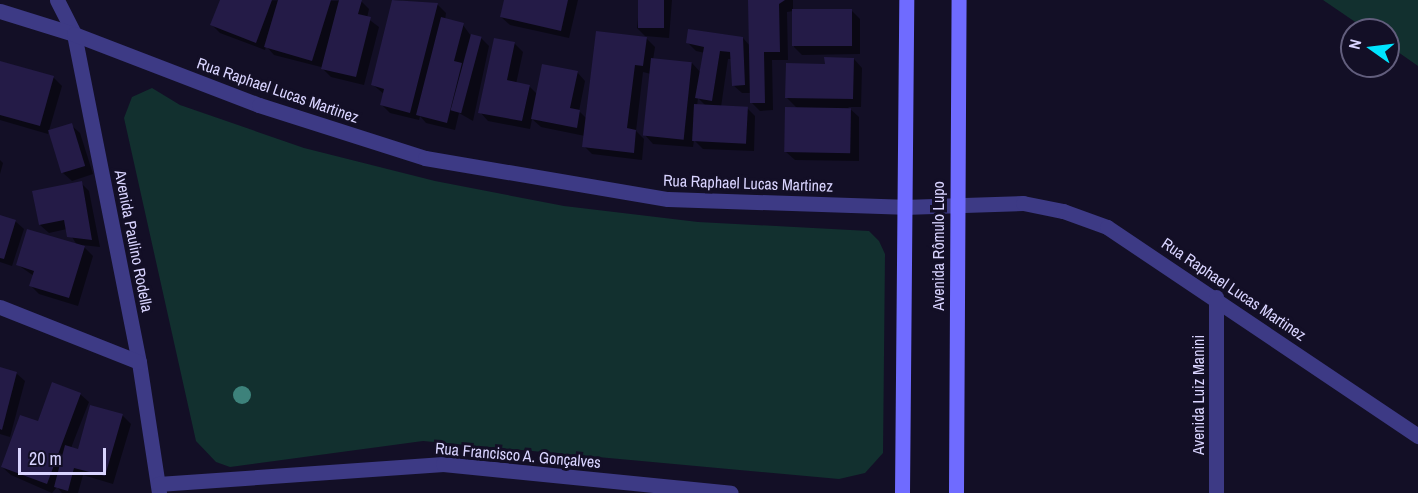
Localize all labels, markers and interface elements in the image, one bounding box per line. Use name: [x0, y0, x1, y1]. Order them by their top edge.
north arrow: [1340, 18, 1400, 78]
text: N: [1343, 37, 1366, 51]
street label: Rua Raphael Lucas Martinez: [195, 53, 361, 127]
street label: Avenida Paulino Rodella: [111, 168, 157, 314]
street label: Rua Raphael Lucas Martinez: [663, 170, 833, 196]
street label: Avenida Rômulo Lupo: [928, 181, 948, 311]
street label: Rua Raphael Lucas Martinez: [1158, 234, 1310, 344]
street label: Avenida Luiz Manini: [1188, 335, 1208, 455]
scale bar: [21, 436, 110, 474]
street label: Rua Francisco A. Gonçalves: [434, 438, 602, 472]
text: 20 m: [29, 446, 62, 471]

